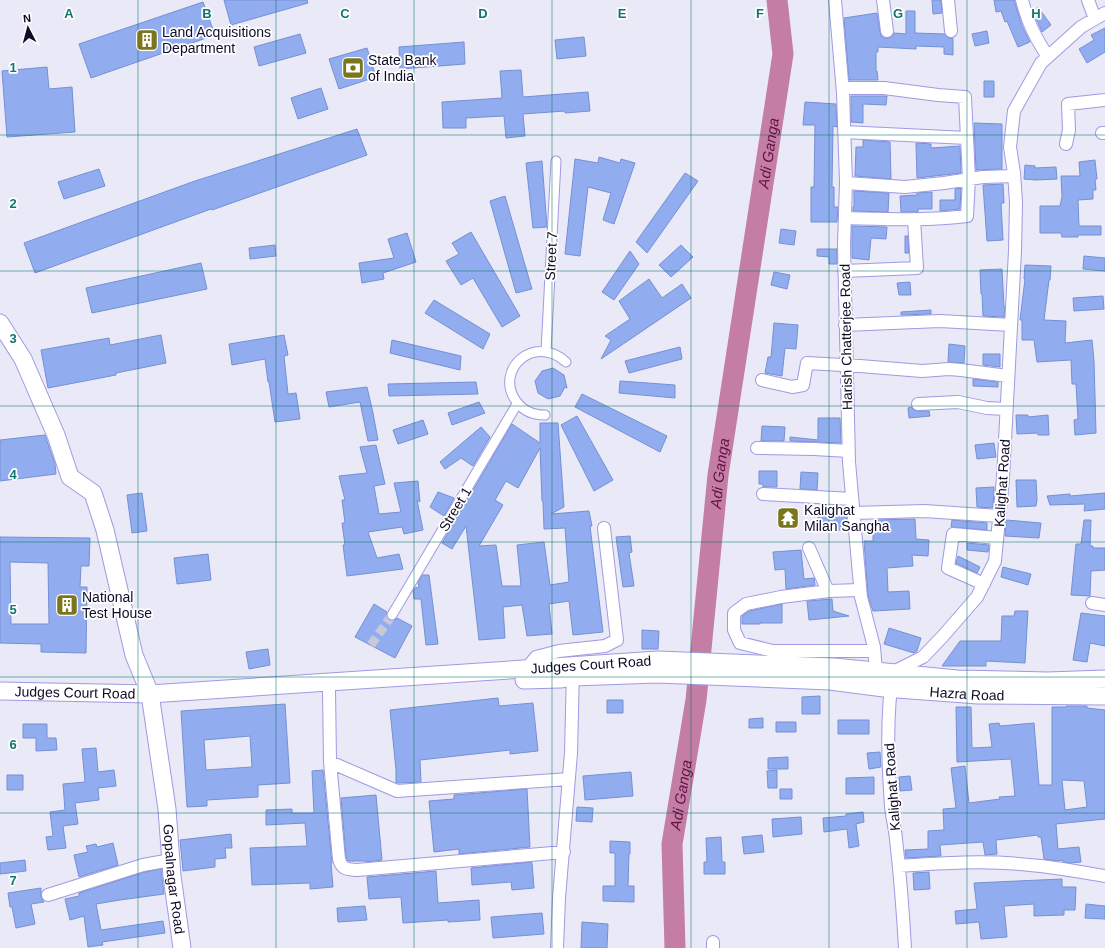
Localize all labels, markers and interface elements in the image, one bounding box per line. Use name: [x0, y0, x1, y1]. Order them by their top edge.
text: A: [64, 6, 74, 21]
text: B: [202, 6, 212, 21]
text: C: [340, 6, 350, 21]
text: D: [478, 6, 488, 21]
text: E: [618, 6, 627, 21]
text: F: [756, 6, 764, 21]
text: G: [893, 6, 903, 21]
text: H: [1031, 6, 1041, 21]
north arrow: [8, 8, 48, 48]
text: N: [22, 12, 32, 24]
place label: Land Acquisitions Department: [162, 24, 271, 56]
building icon: Land Acquisitions Department: [134, 27, 160, 53]
place label: State Bank of India: [368, 52, 437, 84]
bank icon: State Bank of India: [340, 55, 366, 81]
text: 1: [9, 60, 17, 75]
water label: Adi Ganga: [754, 117, 782, 190]
text: 2: [9, 196, 17, 211]
street label: Street 7: [542, 231, 560, 281]
street label: Harish Chatterjee Road: [837, 264, 855, 410]
text: 3: [9, 331, 17, 346]
water label: Adi Ganga: [706, 437, 732, 510]
street label: Kalighat Road: [991, 439, 1013, 527]
text: 4: [9, 467, 17, 482]
street label: Street 1: [436, 484, 475, 534]
place label: Kalighat Milan Sangha: [804, 502, 890, 534]
temple icon: Kalighat Milan Sangha: [775, 505, 801, 531]
place label: National Test House: [82, 589, 152, 621]
building icon: National Test House: [54, 592, 80, 618]
text: 5: [9, 602, 17, 617]
street label: Judges Court Road: [530, 652, 652, 676]
street label: Judges Court Road: [14, 683, 136, 702]
street label: Hazra Road: [929, 683, 1004, 703]
text: 6: [9, 737, 17, 752]
street label: Kalighat Road: [881, 743, 903, 831]
water label: Adi Ganga: [666, 758, 694, 832]
street label: Gopalnagar Road: [160, 824, 188, 935]
text: 7: [9, 873, 17, 888]

